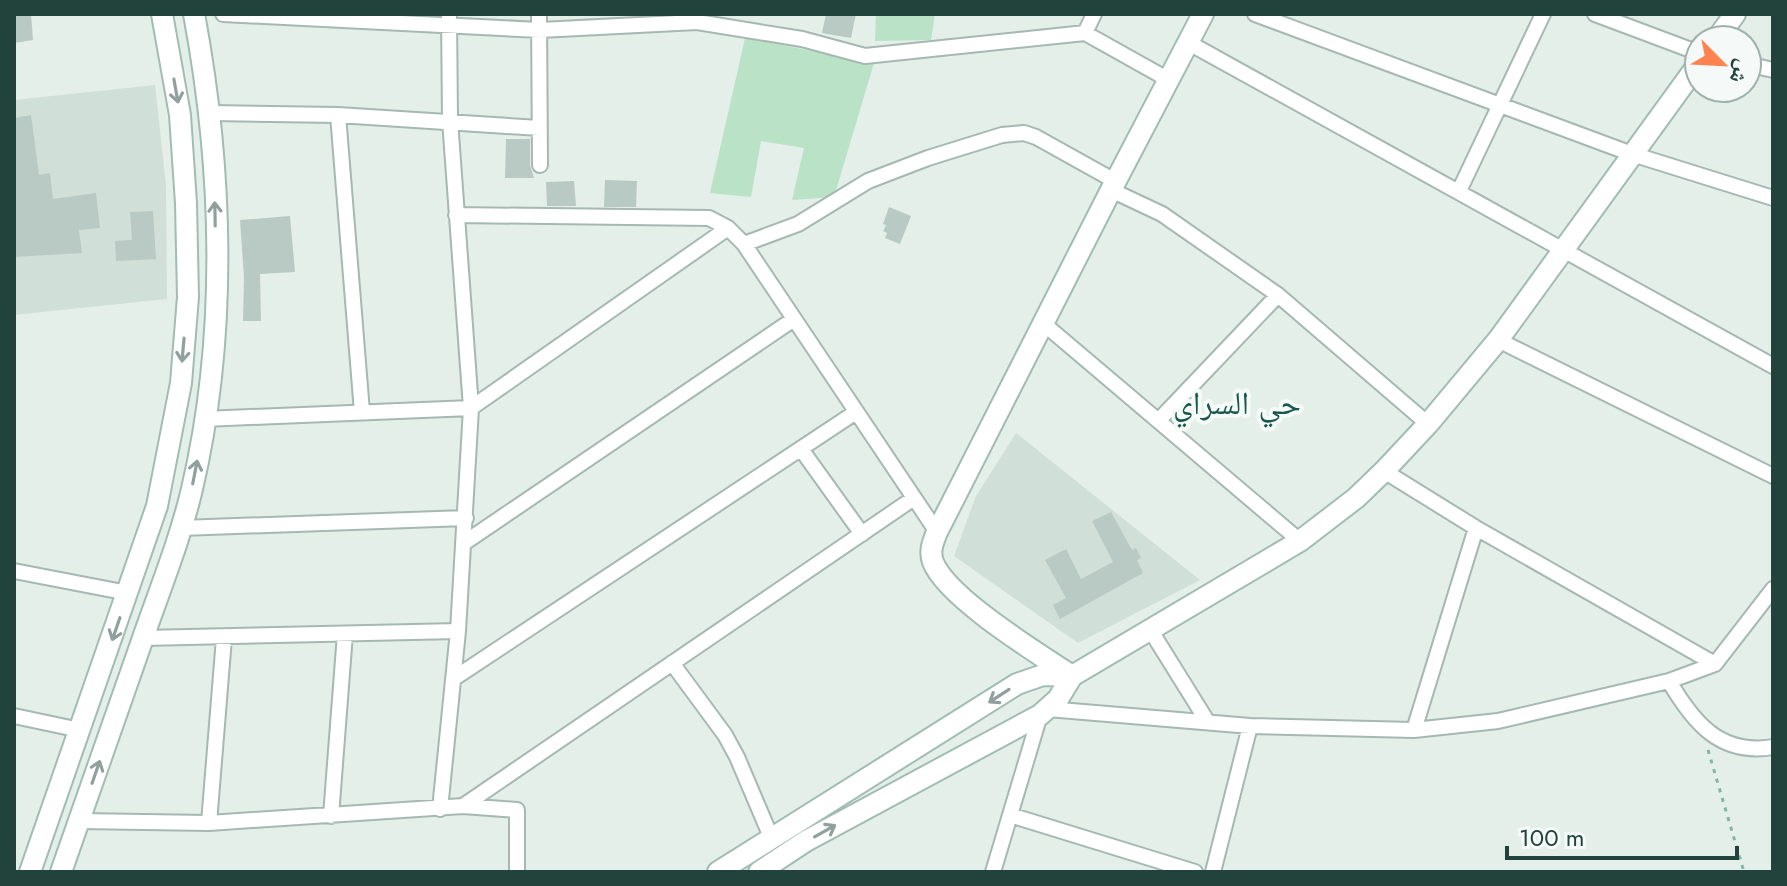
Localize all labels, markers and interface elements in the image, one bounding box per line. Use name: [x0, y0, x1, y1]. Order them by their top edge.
north arrow: [1683, 24, 1763, 104]
text: ش: [1722, 55, 1761, 89]
one-way arrow: [170, 77, 185, 103]
one-way arrow: [208, 201, 223, 228]
one-way arrow: [175, 336, 190, 363]
district label: حي السراي: [1173, 380, 1301, 428]
one-way arrow: [188, 460, 203, 485]
one-way arrow: [107, 616, 122, 641]
one-way arrow: [989, 687, 1011, 704]
one-way arrow: [90, 760, 105, 785]
scale bar: [1507, 810, 1737, 860]
text: 100 m: [1519, 820, 1585, 855]
one-way arrow: [812, 822, 836, 838]

